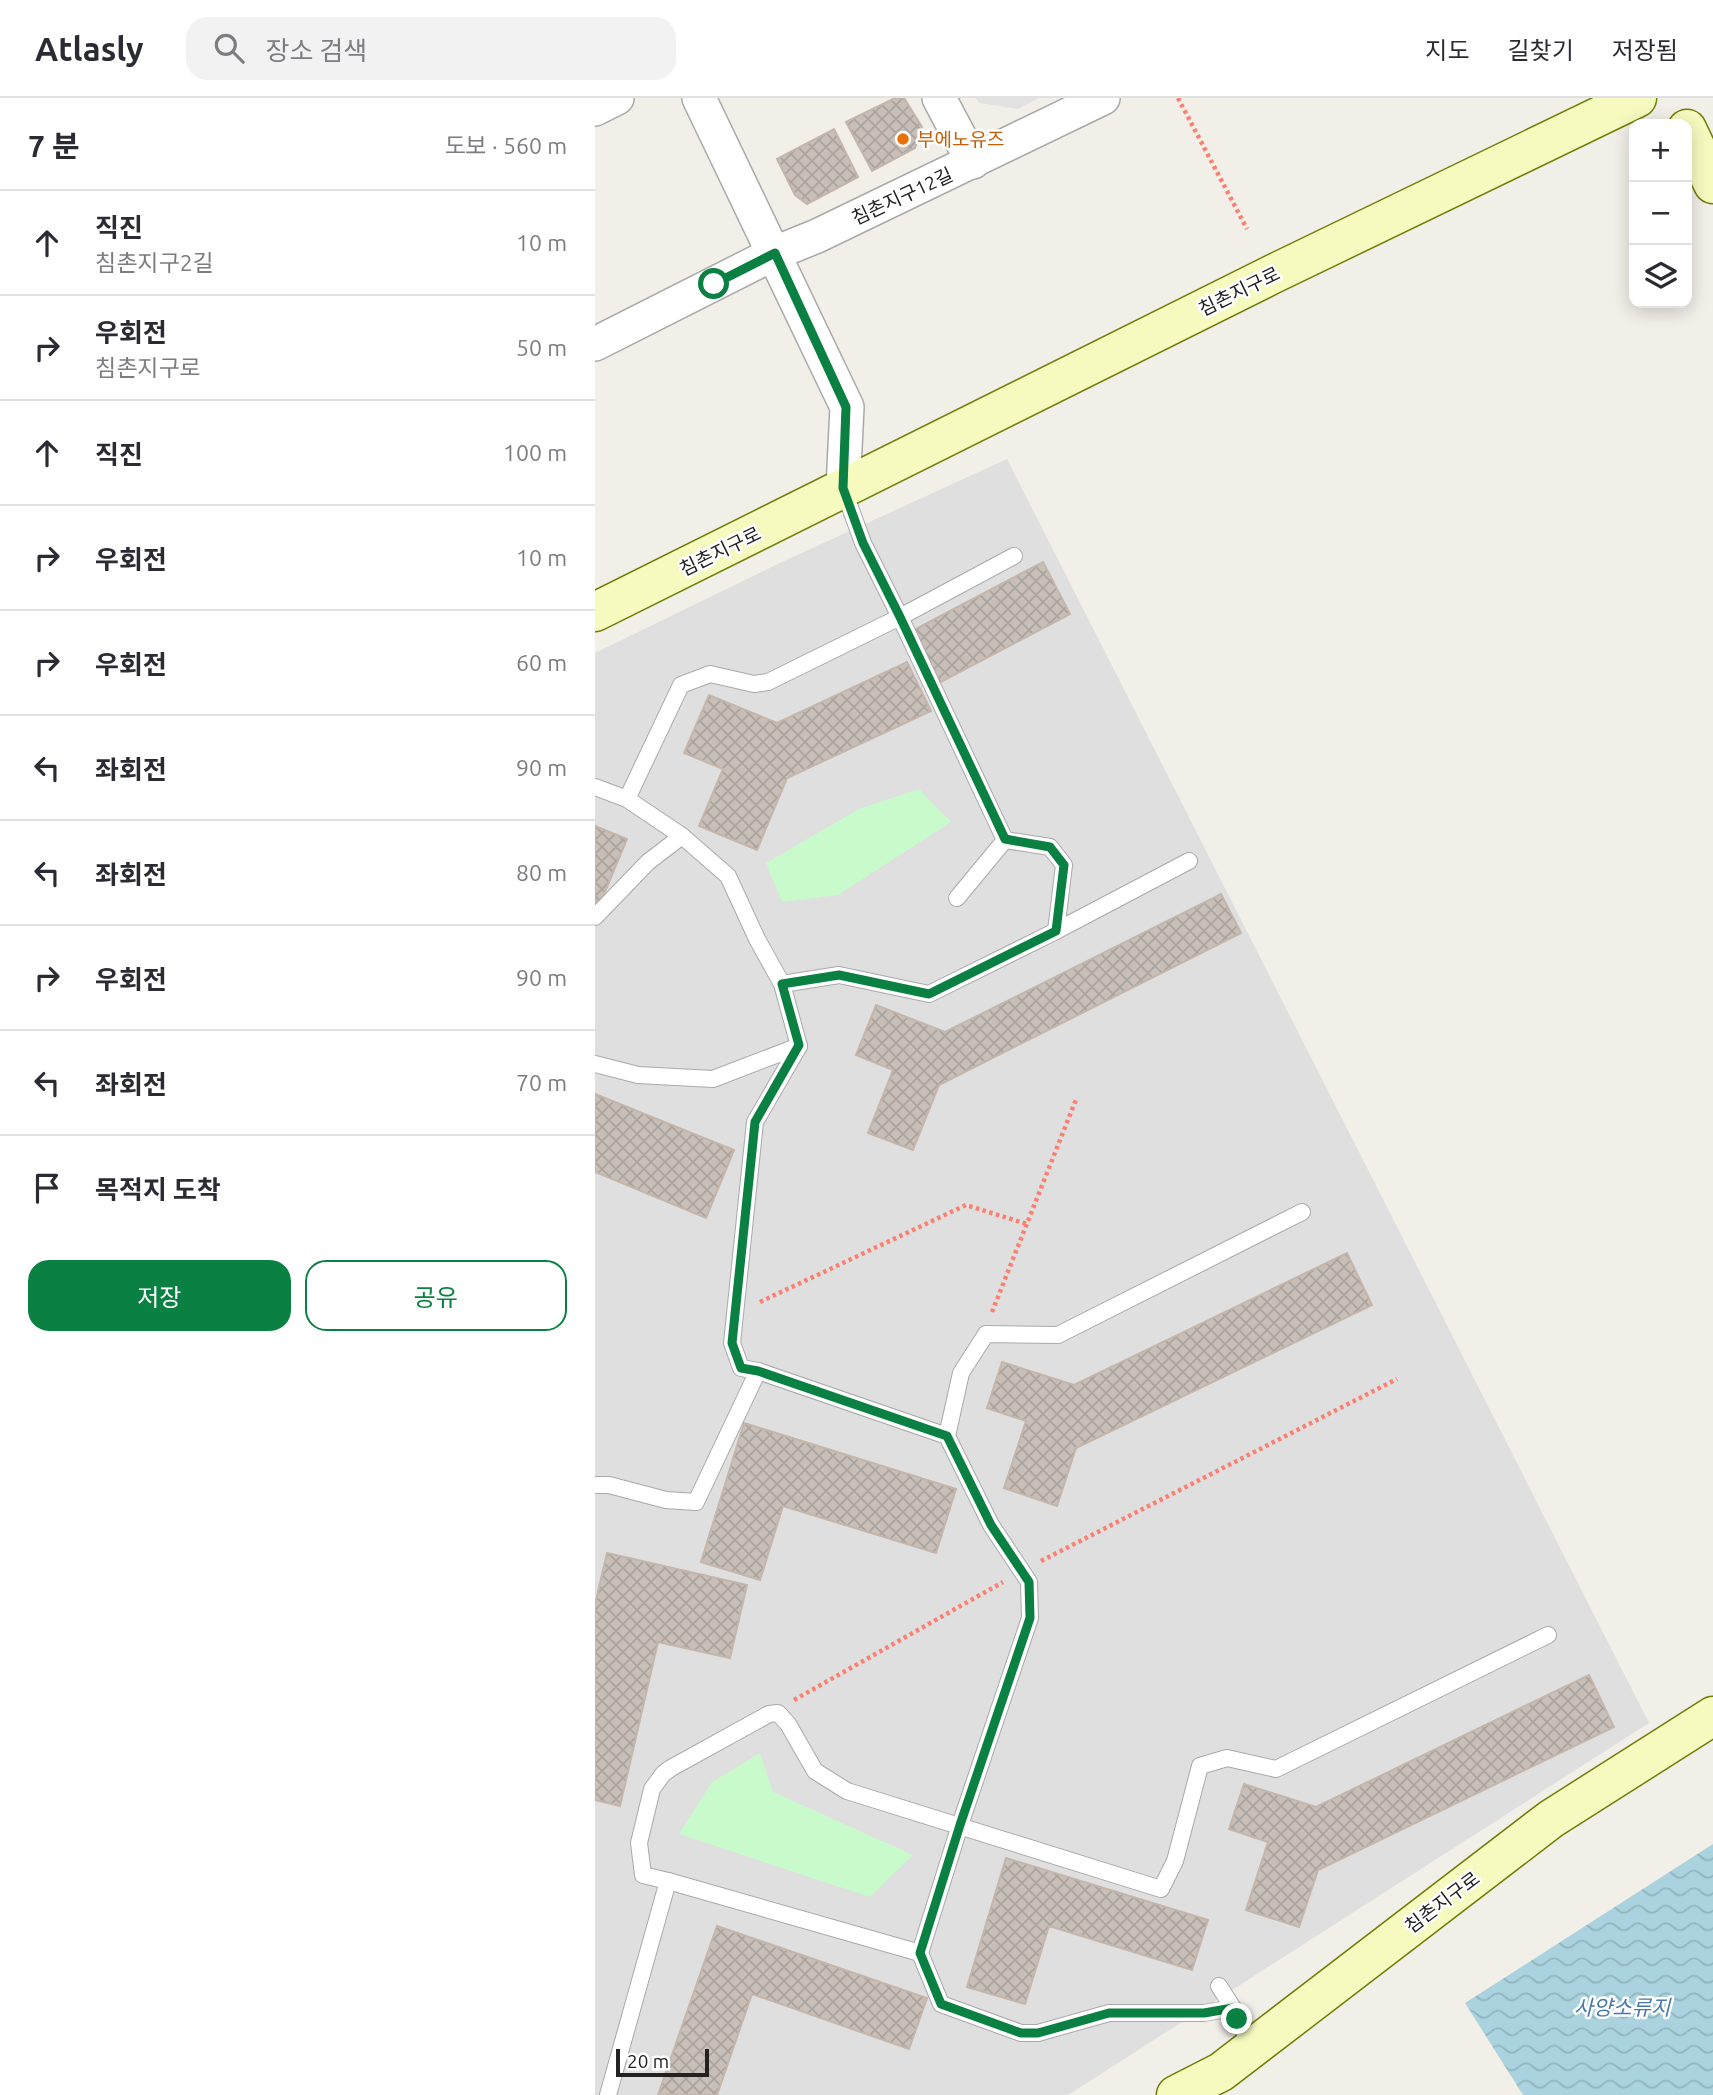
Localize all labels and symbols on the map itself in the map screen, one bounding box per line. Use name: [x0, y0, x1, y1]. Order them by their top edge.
place label: 부에노유즈: [917, 128, 1004, 150]
marker: 부에노유즈: [895, 131, 911, 147]
street label: 침촌지구12길: [848, 163, 956, 229]
street label: 침촌지구로: [1195, 262, 1283, 320]
route start: [698, 268, 729, 299]
street label: 침촌지구로: [676, 522, 764, 580]
street label: 침촌지구로: [1400, 1867, 1484, 1937]
water label: 사양소류지: [1574, 1995, 1672, 2019]
route end: [1221, 2003, 1252, 2034]
scale bar: [616, 2046, 709, 2078]

